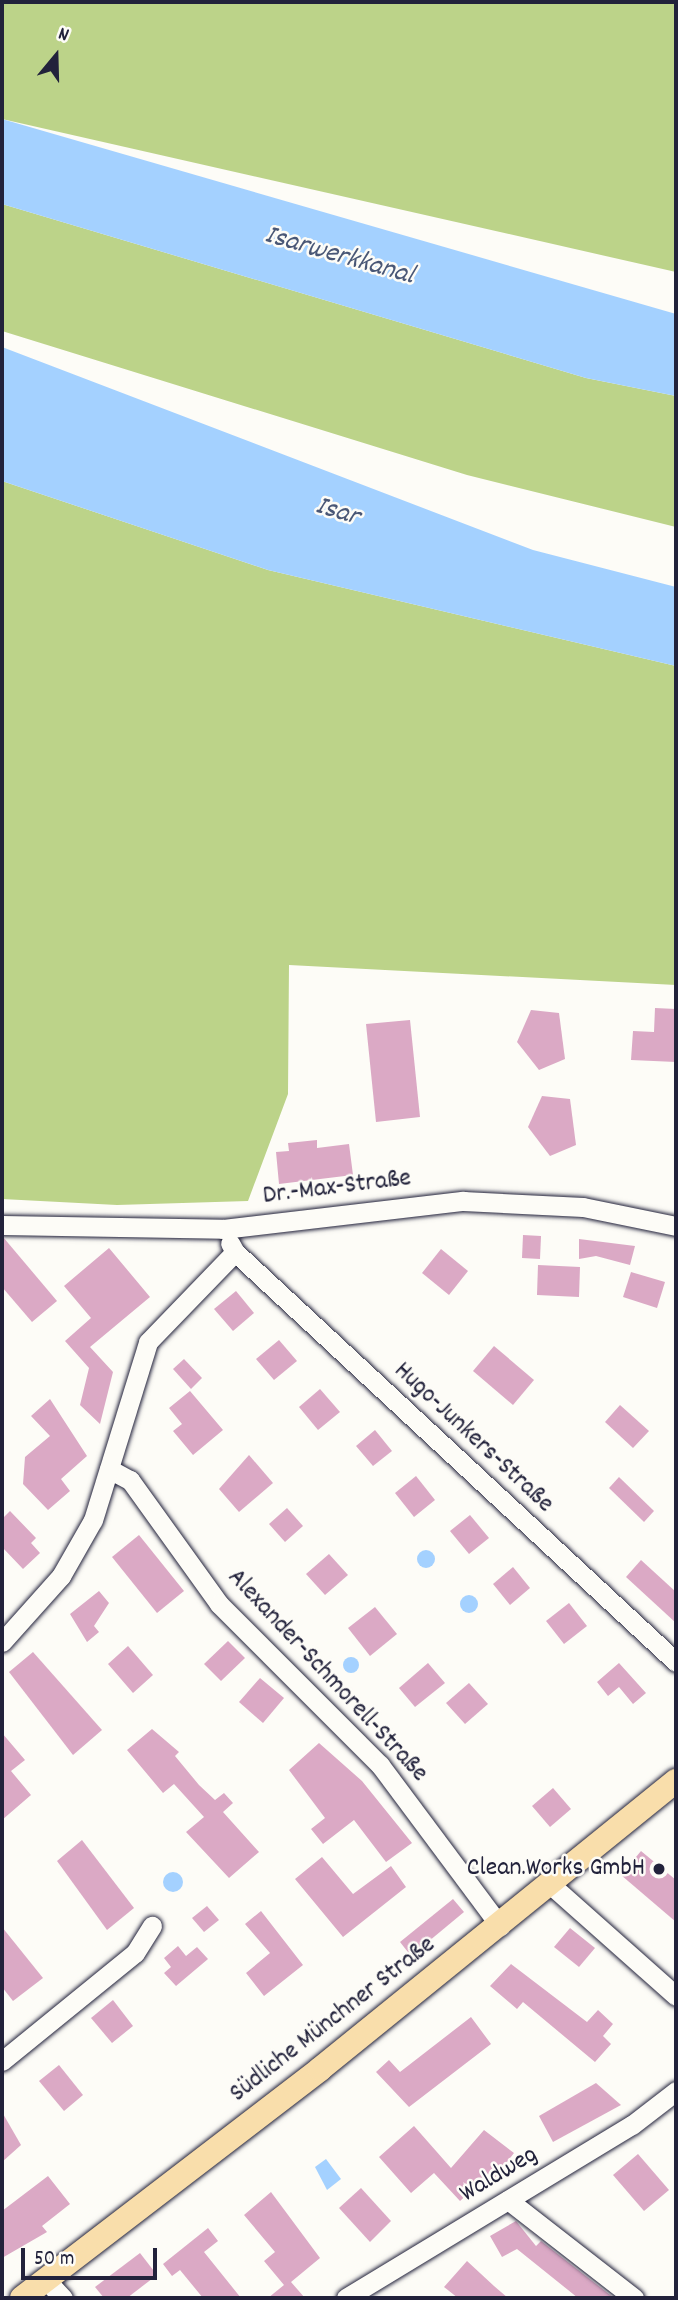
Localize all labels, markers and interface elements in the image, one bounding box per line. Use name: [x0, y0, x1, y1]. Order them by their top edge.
north arrow: [21, 21, 91, 91]
text: N: [54, 21, 72, 50]
water label: Isarwerkkanal: [261, 220, 417, 294]
water label: Isar: [311, 491, 363, 535]
street label: Dr.-Max-Straße: [261, 1163, 413, 1213]
street label: Hugo-Junkers-Straße: [387, 1356, 559, 1520]
street label: Alexander-Schmorell-Straße: [220, 1563, 434, 1789]
place label: Clean.Works GmbH: [467, 1853, 645, 1885]
marker: Clean.Works GmbH: [651, 1861, 667, 1877]
street label: Südliche Münchner Straße: [224, 1930, 442, 2110]
street label: Waldweg: [455, 2140, 543, 2210]
scale bar: [24, 2234, 161, 2278]
text: 50 m: [34, 2245, 74, 2275]

